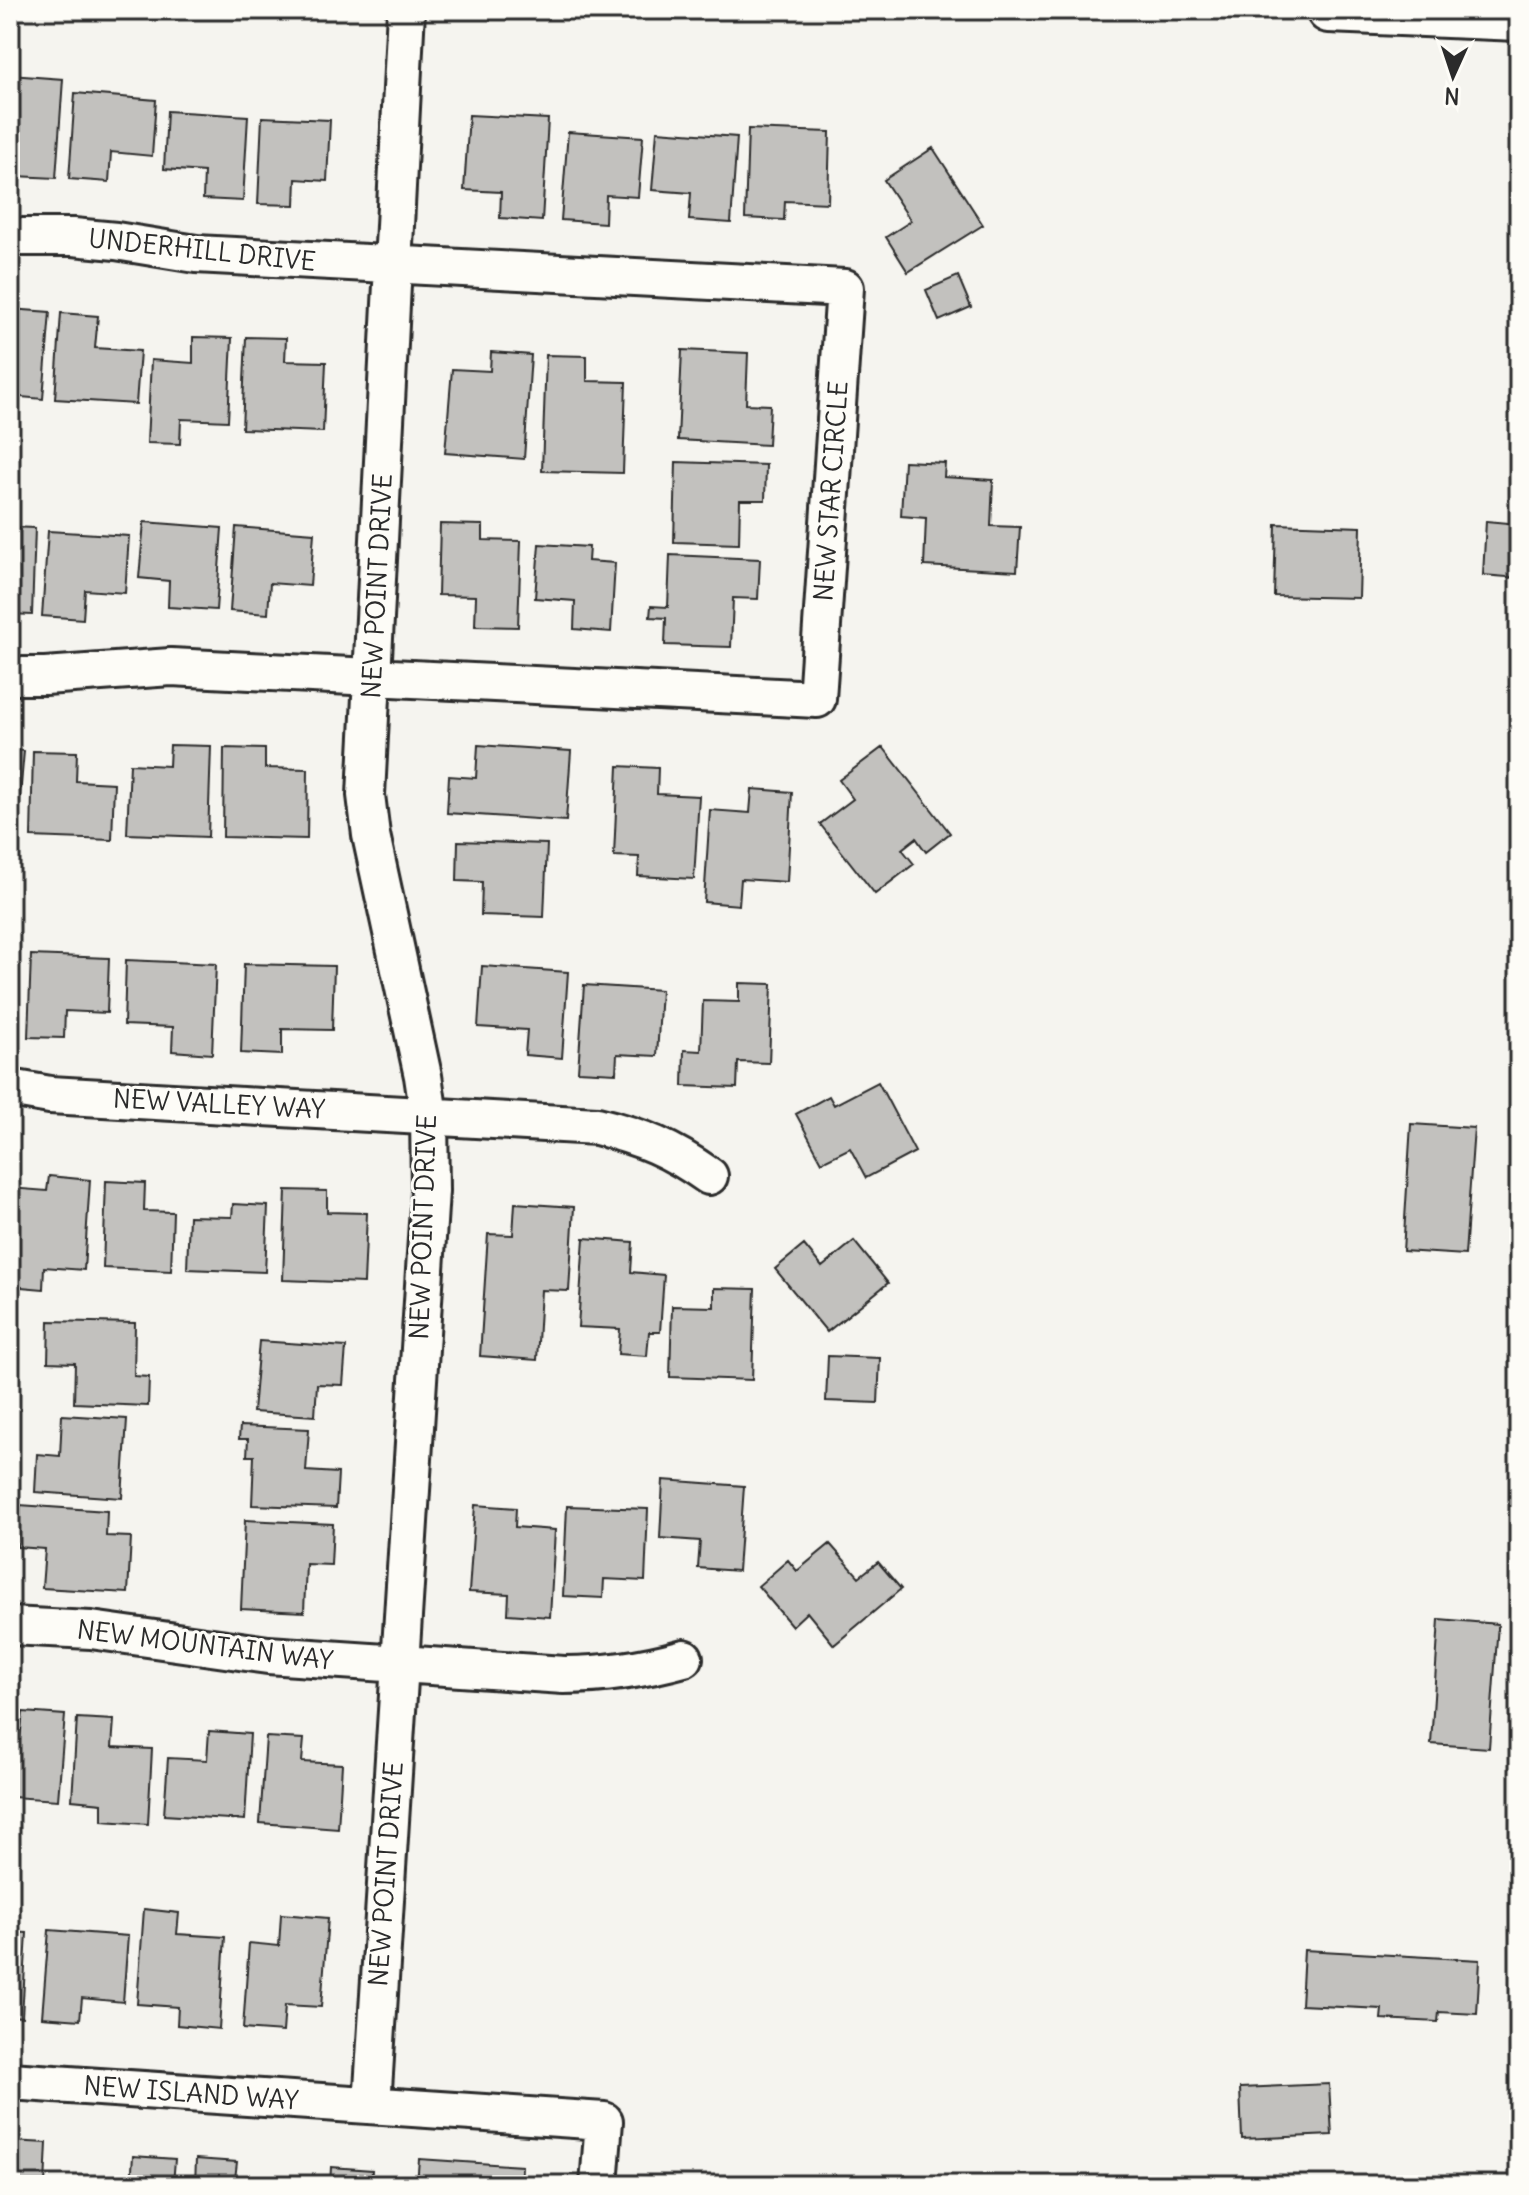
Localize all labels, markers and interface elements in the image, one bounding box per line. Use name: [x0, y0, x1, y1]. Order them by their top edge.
north arrow: [1413, 36, 1493, 116]
text: N: [1444, 82, 1460, 110]
street label: UNDERHILL DRIVE: [87, 221, 317, 278]
street label: NEW STAR CIRCLE: [806, 380, 855, 602]
street label: NEW POINT DRIVE: [354, 473, 399, 699]
street label: NEW VALLEY WAY: [112, 1081, 327, 1126]
street label: NEW POINT DRIVE: [402, 1114, 443, 1340]
street label: NEW MOUNTAIN WAY: [75, 1612, 336, 1677]
street label: NEW POINT DRIVE: [361, 1760, 410, 1988]
street label: NEW ISLAND WAY: [82, 2069, 300, 2117]

